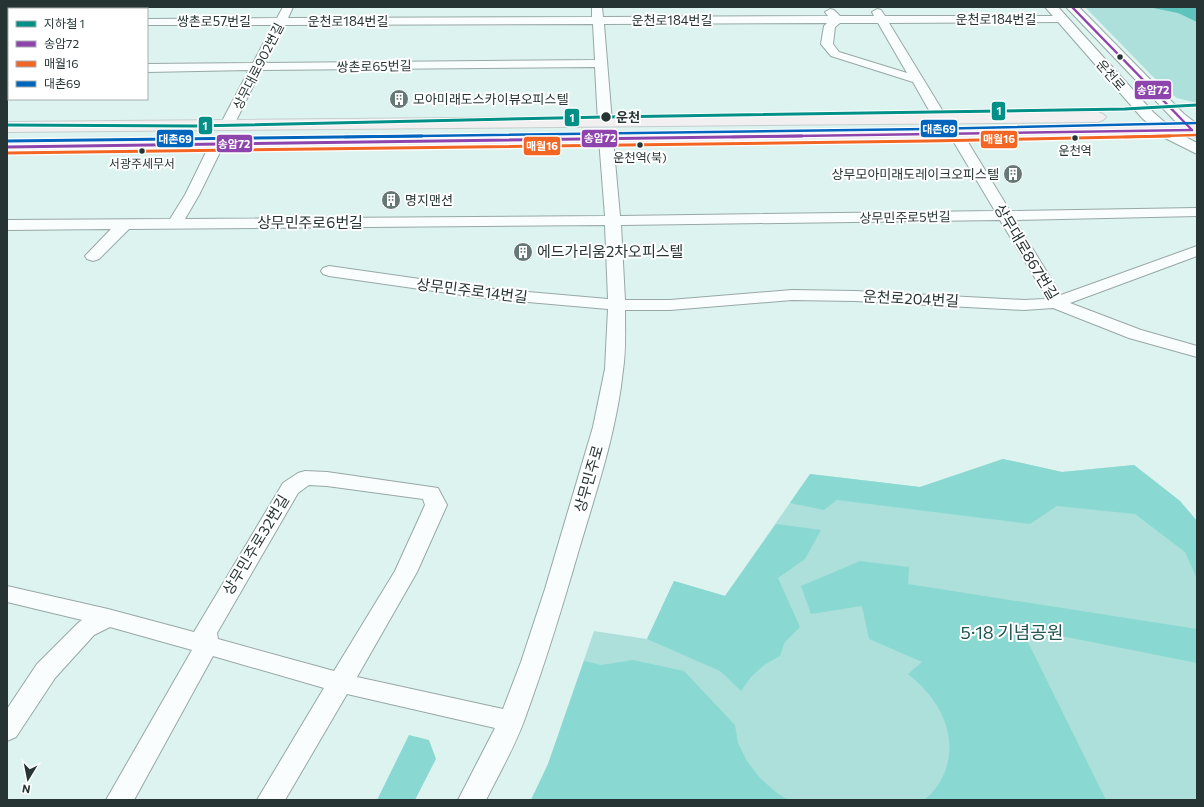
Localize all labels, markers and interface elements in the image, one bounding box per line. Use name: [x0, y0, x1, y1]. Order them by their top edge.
legend: [8, 8, 148, 100]
street label: 운천로184번길: [955, 11, 1037, 27]
street label: 운천로184번길: [631, 12, 713, 28]
street label: 쌍촌로57번길: [177, 13, 251, 29]
street label: 운천로184번길: [307, 13, 389, 29]
text: 지하철 1: [44, 16, 85, 30]
street label: 상무대로902번길: [229, 20, 287, 112]
text: 송암72: [44, 36, 79, 50]
unlabelled marker: [1115, 52, 1125, 62]
text: 매월16: [44, 56, 79, 70]
street label: 운천로: [1093, 56, 1129, 94]
street label: 쌍촌로65번길: [336, 57, 412, 75]
text: 대촌69: [44, 76, 81, 90]
line badge: 송암72: [1134, 80, 1172, 100]
text: 송암72: [1137, 83, 1169, 96]
building icon: 모아미래도스카이뷰오피스텔: [388, 88, 410, 110]
place label: 모아미래도스카이뷰오피스텔: [413, 91, 569, 107]
line badge: 1: [991, 101, 1006, 121]
text: 1: [997, 104, 1002, 117]
line badge: 1: [564, 108, 580, 127]
place label: 운천: [616, 109, 640, 125]
marker: 운천: [599, 110, 613, 124]
text: 1: [570, 111, 575, 124]
line badge: 1: [198, 116, 213, 135]
text: 1: [203, 119, 208, 132]
line badge: 대촌69: [920, 119, 958, 138]
text: 대촌69: [922, 122, 956, 135]
line badge: 대촌69: [156, 129, 194, 148]
line badge: 송암72: [581, 129, 618, 148]
line badge: 매월16: [980, 130, 1018, 149]
text: 송암72: [584, 131, 616, 144]
text: 대촌69: [158, 132, 192, 145]
text: 매월16: [983, 132, 1015, 145]
marker: 운천역: [1070, 133, 1080, 143]
line badge: 송암72: [216, 134, 253, 153]
line badge: 매월16: [523, 136, 561, 156]
text: 송암72: [218, 137, 250, 150]
text: 매월16: [526, 139, 558, 152]
marker: 운천역(북): [635, 140, 645, 150]
place label: 운천역: [1058, 143, 1092, 157]
marker: 서광주세무서: [137, 146, 147, 156]
place label: 운천역(북): [613, 150, 667, 164]
place label: 서광주세무서: [109, 156, 175, 170]
building icon: 상무모아미래도레이크오피스텔: [1002, 163, 1024, 185]
place label: 상무모아미래도레이크오피스텔: [832, 166, 999, 182]
building icon: 명지맨션: [380, 189, 402, 211]
place label: 명지맨션: [405, 192, 453, 208]
street label: 상무대로867번길: [991, 200, 1063, 303]
street label: 상무민주로5번길: [859, 208, 951, 226]
street label: 상무민주로6번길: [257, 213, 363, 231]
building icon: 에드가리움2차오피스텔: [512, 241, 534, 263]
place label: 에드가리움2차오피스텔: [537, 242, 683, 260]
street label: 상무민주로14번길: [415, 274, 529, 306]
street label: 운천로204번길: [863, 286, 959, 310]
street label: 상무민주로: [570, 443, 606, 514]
street label: 상무민주로32번길: [218, 491, 292, 598]
park label: 5·18 기념공원: [961, 621, 1063, 643]
north arrow: [8, 759, 48, 799]
text: N: [21, 782, 31, 796]

